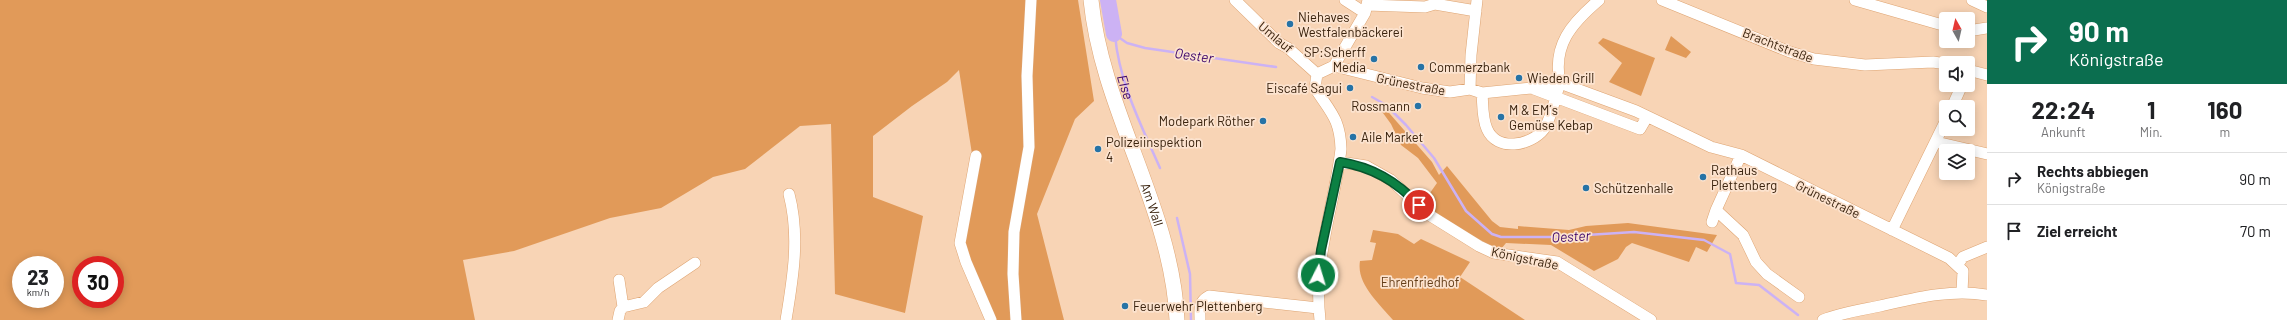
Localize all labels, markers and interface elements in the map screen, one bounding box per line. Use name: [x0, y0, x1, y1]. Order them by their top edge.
place label: Niehaves Westfalenbäckerei: [1298, 9, 1403, 40]
north arrow: [1939, 12, 1975, 48]
map controls: [1939, 12, 1975, 180]
text: 90 m: [2069, 14, 2129, 48]
icon: right: [2003, 16, 2055, 68]
street label: Umlauf: [1255, 18, 1297, 56]
marker: Niehaves Westfalenbäckerei: [1285, 19, 1295, 29]
street label: Brachtstraße: [1740, 24, 1816, 66]
water label: Oester: [1174, 44, 1216, 66]
place label: SP:Scherff Media: [1304, 44, 1366, 75]
text: Königstraße: [2069, 48, 2164, 70]
marker: SP:Scherff Media: [1369, 54, 1379, 64]
button: sound: [1939, 56, 1975, 92]
place label: Commerzbank: [1429, 59, 1511, 75]
marker: Commerzbank: [1416, 62, 1426, 72]
street label: Grünestraße: [1375, 69, 1447, 99]
place label: Wieden Grill: [1527, 70, 1594, 86]
water label: Else: [1114, 72, 1138, 101]
marker: Wieden Grill: [1514, 73, 1524, 83]
place label: Eiscafé Sagui: [1266, 80, 1342, 96]
marker: Eiscafé Sagui: [1345, 83, 1355, 93]
text: 22:24: [2032, 95, 2095, 124]
text: 1: [2147, 95, 2156, 124]
text: 160: [2207, 95, 2242, 124]
place label: Rossmann: [1351, 98, 1410, 114]
button: search: [1939, 100, 1975, 136]
marker: Rossmann: [1413, 101, 1423, 111]
place label: M & EM´s Gemüse Kebap: [1509, 102, 1593, 133]
marker: M & EM´s Gemüse Kebap: [1496, 112, 1506, 122]
place label: Modepark Röther: [1159, 113, 1255, 129]
marker: Modepark Röther: [1258, 116, 1268, 126]
text: Ankunft: [2041, 124, 2086, 140]
text: Min.: [2140, 124, 2163, 140]
text: m: [2219, 124, 2230, 140]
place label: Aile Market: [1361, 129, 1423, 145]
marker: Aile Market: [1348, 132, 1358, 142]
place label: Polizeiinspektion 4: [1106, 134, 1202, 165]
marker: Polizeiinspektion 4: [1093, 144, 1103, 154]
button: layers: [1939, 144, 1975, 180]
place label: Rathaus Plettenberg: [1711, 162, 1777, 193]
text: Rechts abbiegen: [2037, 162, 2148, 180]
icon: right: [2003, 168, 2025, 190]
text: 90 m: [2239, 170, 2271, 188]
marker: Rathaus Plettenberg: [1698, 172, 1708, 182]
street label: Grünestraße: [1793, 176, 1863, 222]
place label: Schützenhalle: [1594, 180, 1673, 196]
text: Königstraße: [2037, 180, 2105, 196]
street label: Am Wall: [1137, 181, 1167, 228]
marker: Schützenhalle: [1581, 183, 1591, 193]
pin: [1402, 188, 1436, 222]
icon: arrive: [1408, 194, 1430, 216]
icon: arrive: [2003, 220, 2025, 242]
text: Ziel erreicht: [2037, 222, 2118, 240]
text: 70 m: [2240, 222, 2271, 240]
water label: Oester: [1551, 226, 1592, 246]
street label: Königstraße: [1490, 243, 1560, 273]
position arrow: [1297, 254, 1339, 296]
speed limit sign: 30: [72, 256, 124, 308]
text: 23: [27, 265, 49, 289]
park label: Ehrenfriedhof: [1381, 274, 1460, 290]
text: km/h: [27, 286, 49, 298]
place label: Feuerwehr Plettenberg: [1133, 298, 1262, 314]
marker: Feuerwehr Plettenberg: [1120, 301, 1130, 311]

